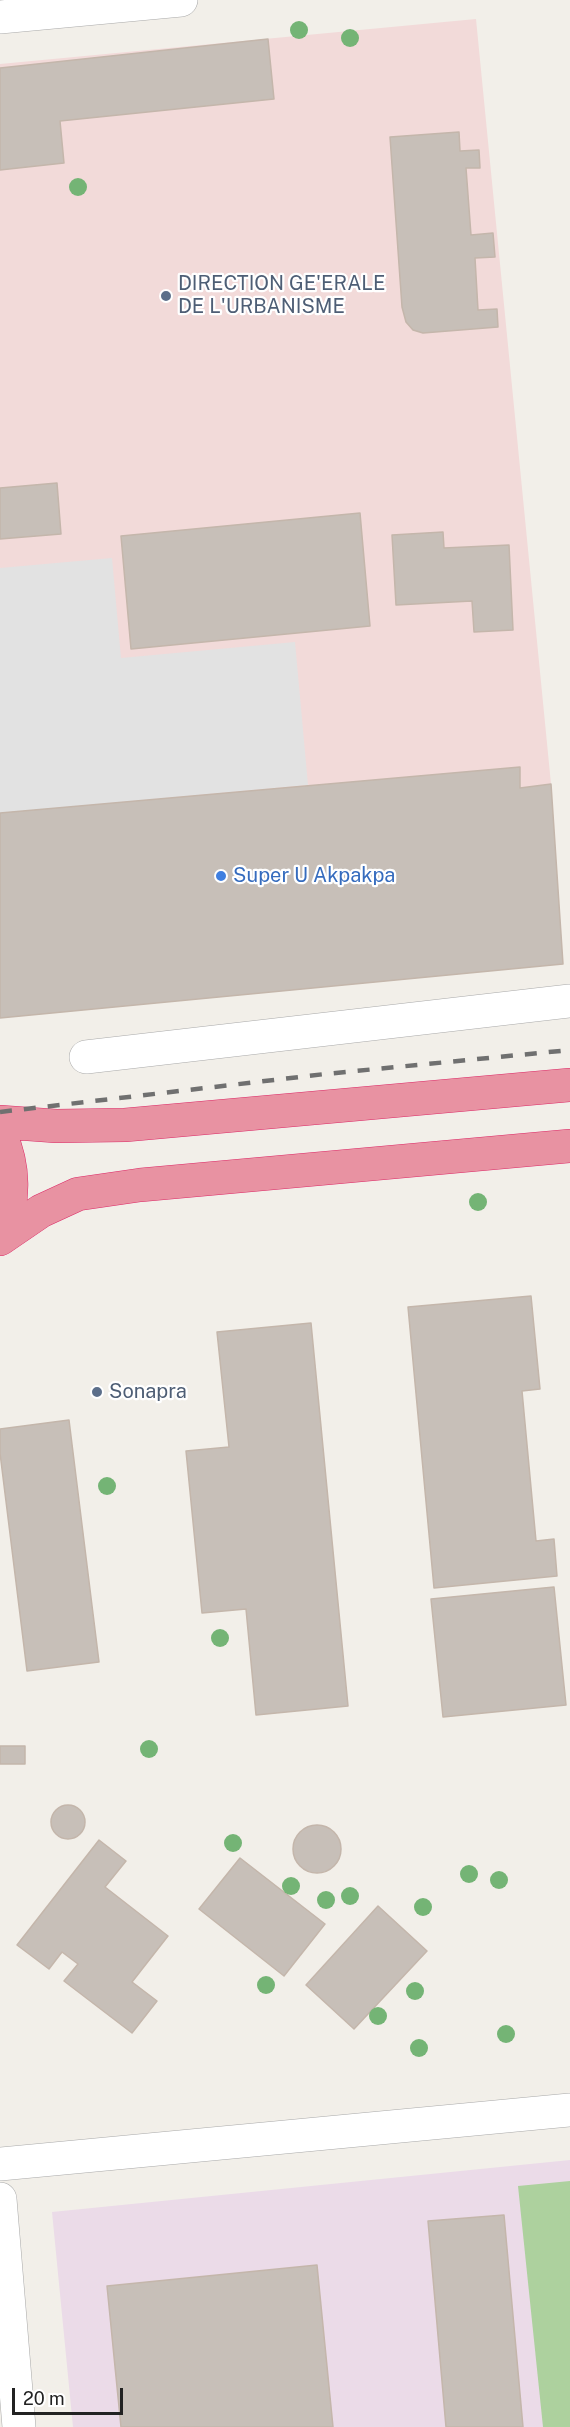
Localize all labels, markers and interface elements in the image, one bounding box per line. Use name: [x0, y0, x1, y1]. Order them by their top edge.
place label: DIRECTION GE'ERALE DE L'URBANISME: [178, 272, 385, 319]
marker: DIRECTION GE'ERALE DE L'URBANISME: [159, 289, 173, 303]
place label: Super U Akpakpa: [233, 864, 395, 888]
marker: Super U Akpakpa: [214, 869, 228, 883]
place label: Sonapra: [109, 1380, 187, 1404]
marker: Sonapra: [90, 1385, 104, 1399]
scale bar: [15, 2376, 126, 2414]
text: 20 m: [23, 2388, 65, 2409]

